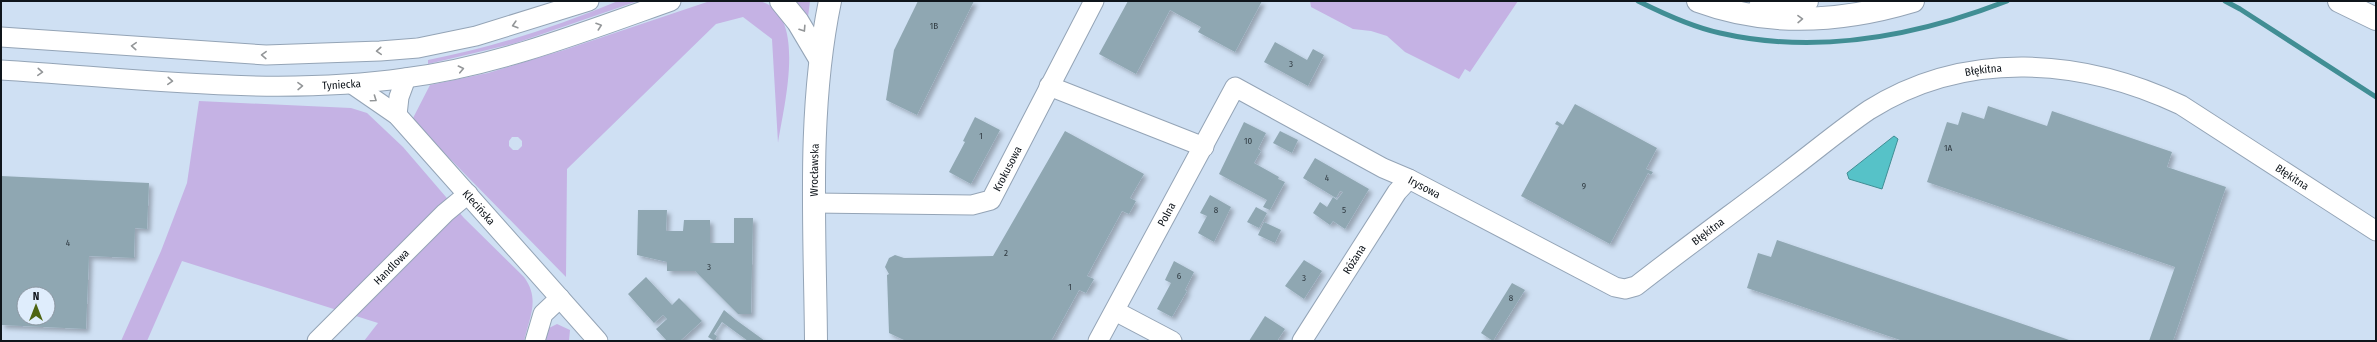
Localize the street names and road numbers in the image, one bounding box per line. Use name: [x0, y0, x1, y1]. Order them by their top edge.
street label: Błękitna: [1964, 61, 2002, 79]
street label: Tyniecka: [322, 77, 361, 92]
street label: Wrocławska: [807, 143, 821, 196]
street label: Krokusowa: [990, 144, 1024, 193]
street label: Błękitna: [2273, 161, 2311, 192]
street label: Irysowa: [1406, 173, 1443, 201]
street label: Klecińska: [460, 187, 498, 227]
street label: Polna: [1155, 200, 1178, 228]
street label: Błękitna: [1689, 215, 1727, 248]
street label: Różana: [1340, 242, 1368, 276]
street label: Handlowa: [371, 246, 412, 287]

